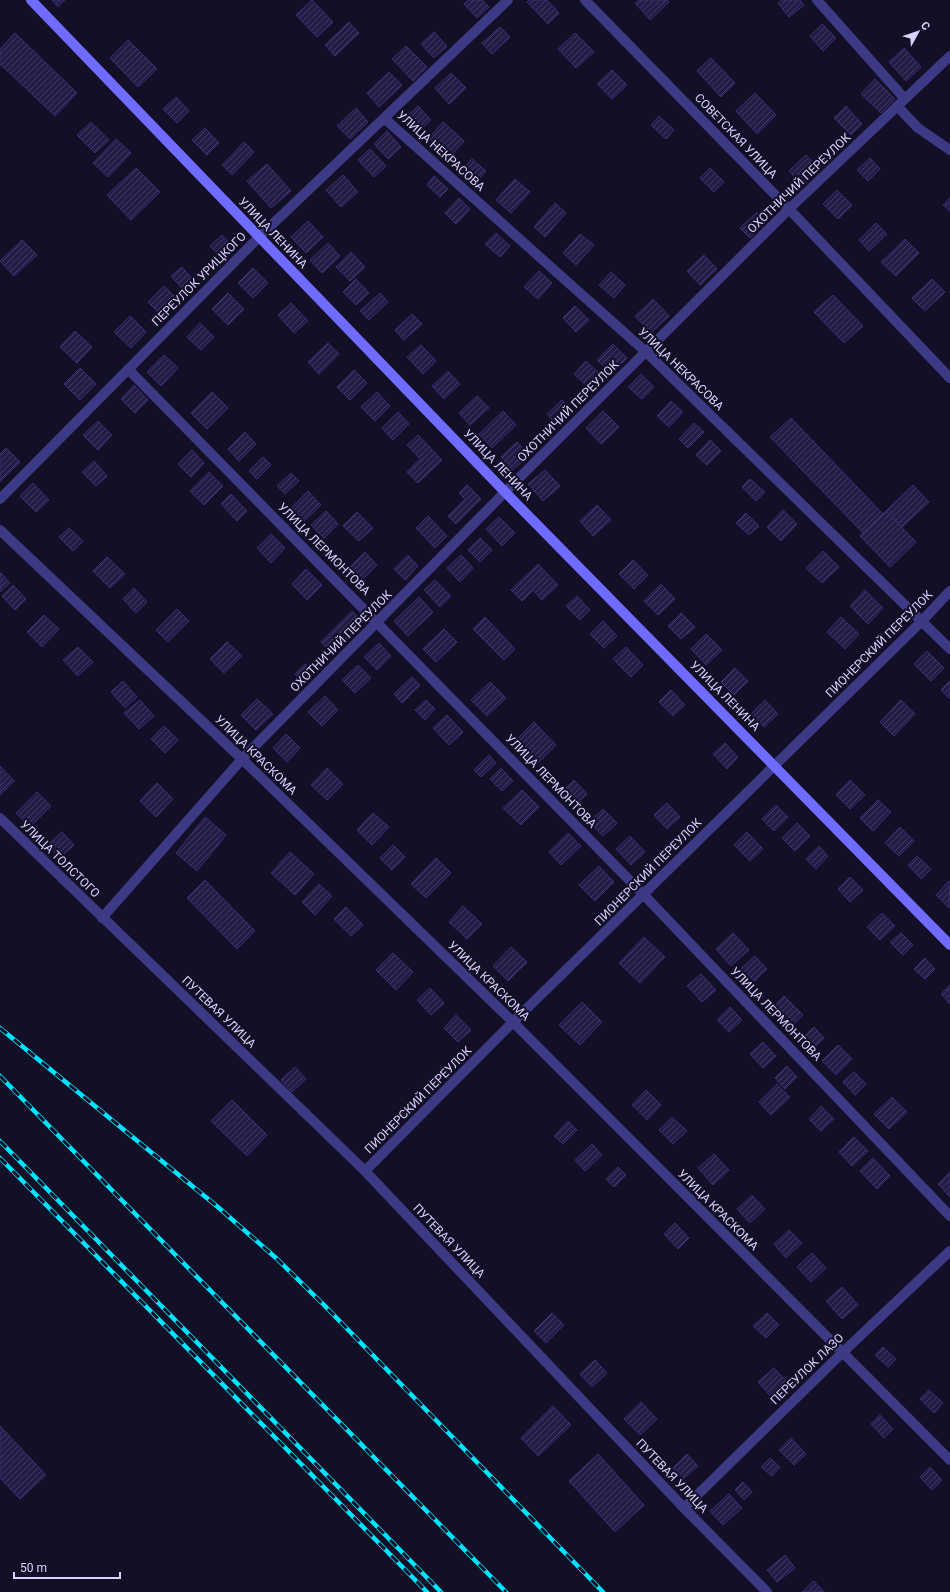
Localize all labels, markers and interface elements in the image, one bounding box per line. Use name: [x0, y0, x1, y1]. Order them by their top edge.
north arrow: [898, 12, 938, 52]
text: С: [918, 19, 933, 33]
street label: СОВЕТСКАЯ УЛИЦА: [692, 91, 780, 181]
street label: УЛИЦА НЕКРАСОВА: [394, 108, 488, 194]
street label: ОХОТНИЧИЙ ПЕРЕУЛОК: [744, 129, 854, 236]
street label: УЛИЦА ЛЕНИНА: [236, 195, 310, 271]
street label: ПЕРЕУЛОК УРИЦКОГО: [149, 229, 249, 329]
street label: УЛИЦА НЕКРАСОВА: [636, 325, 727, 413]
street label: ОХОТНИЧИЙ ПЕРЕУЛОК: [514, 357, 622, 465]
street label: УЛИЦА ЛЕНИНА: [461, 427, 535, 503]
street label: УЛИЦА ЛЕРМОНТОВА: [275, 500, 373, 598]
street label: ОХОТНИЧИЙ ПЕРЕУЛОК: [287, 587, 395, 695]
street label: ПИОНЕРСКИЙ ПЕРЕУЛОК: [822, 587, 936, 700]
street label: УЛИЦА ЛЕНИНА: [687, 658, 763, 734]
street label: УЛИЦА КРАСКОМА: [212, 712, 300, 798]
street label: УЛИЦА ЛЕРМОНТОВА: [503, 731, 599, 831]
street label: ПИОНЕРСКИЙ ПЕРЕУЛОК: [591, 815, 705, 928]
street label: УЛИЦА ТОЛСТОГО: [17, 818, 103, 900]
street label: УЛИЦА КРАСКОМА: [445, 938, 533, 1024]
street label: УЛИЦА ЛЕРМОНТОВА: [728, 964, 824, 1064]
street label: ПУТЕВАЯ УЛИЦА: [179, 973, 259, 1051]
street label: ПИОНЕРСКИЙ ПЕРЕУЛОК: [361, 1043, 475, 1156]
street label: УЛИЦА КРАСКОМА: [675, 1167, 761, 1253]
street label: ПУТЕВАЯ УЛИЦА: [410, 1201, 488, 1281]
street label: ПЕРЕУЛОК ЛАЗО: [768, 1331, 846, 1407]
street label: ПУТЕВАЯ УЛИЦА: [633, 1436, 711, 1516]
scale bar: [14, 1554, 120, 1580]
text: 50 m: [20, 1561, 47, 1575]

